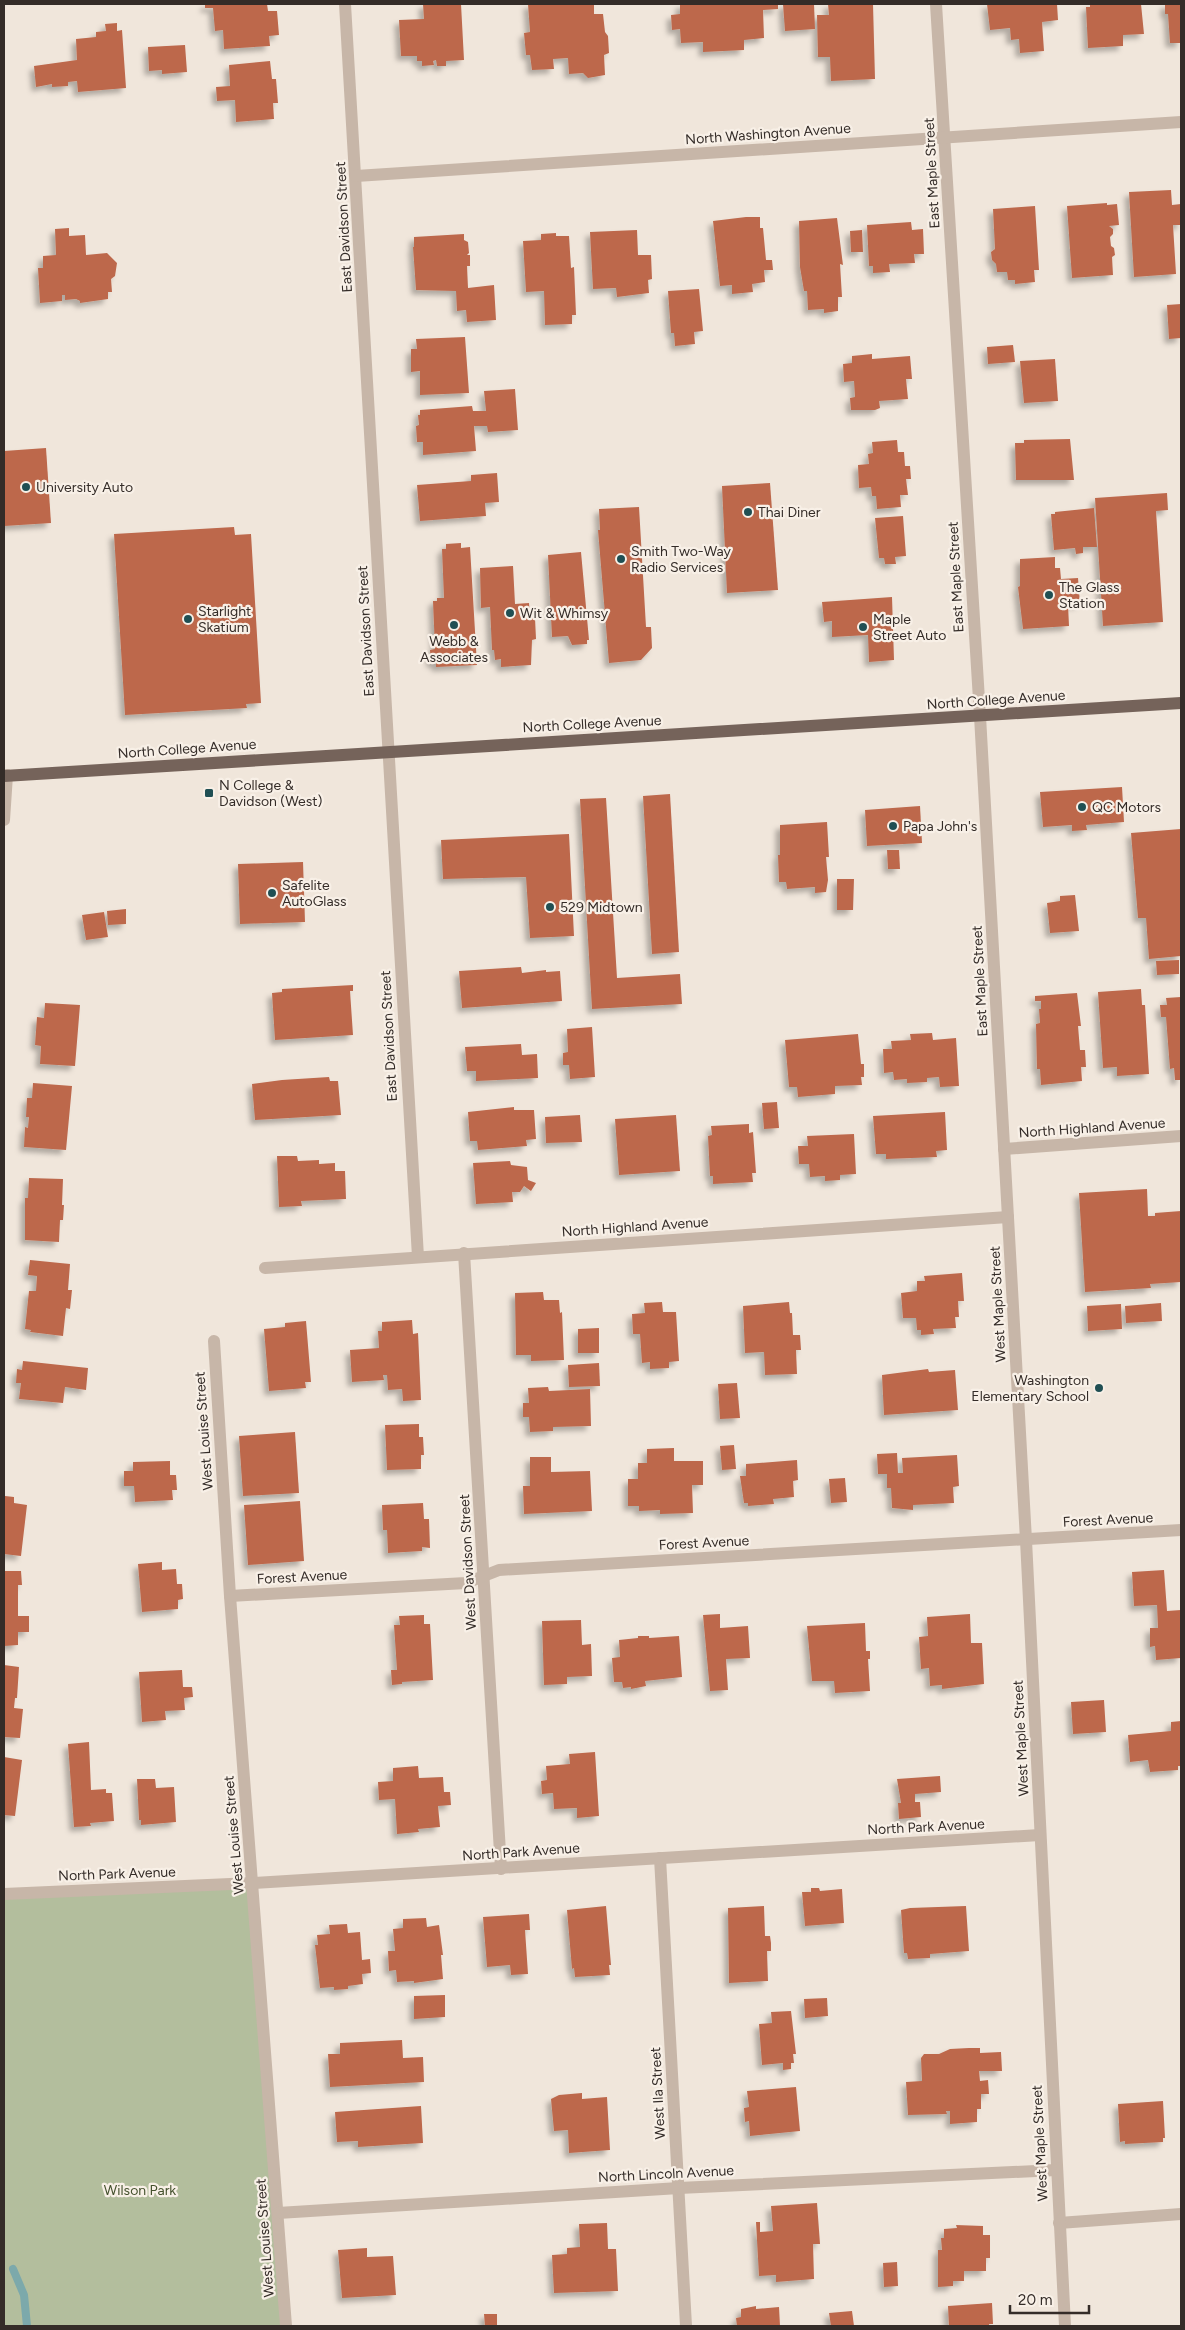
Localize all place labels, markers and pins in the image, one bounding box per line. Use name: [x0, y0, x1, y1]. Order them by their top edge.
place label: University Auto: [36, 479, 133, 496]
marker: University Auto: [20, 481, 32, 493]
place label: Thai Diner: [758, 504, 821, 521]
marker: Thai Diner: [742, 506, 754, 518]
place label: Smith Two-Way Radio Services: [631, 543, 732, 576]
marker: Smith Two-Way Radio Services: [615, 553, 627, 565]
place label: The Glass Station: [1059, 579, 1120, 612]
marker: The Glass Station: [1043, 589, 1055, 601]
place label: Starlight Skatium: [198, 603, 251, 636]
place label: Wit & Whimsy: [520, 605, 609, 622]
marker: Wit & Whimsy: [504, 607, 516, 619]
place label: Maple Street Auto: [873, 611, 946, 644]
marker: Starlight Skatium: [182, 613, 194, 625]
marker: Webb & Associates: [448, 619, 460, 631]
marker: Maple Street Auto: [857, 621, 869, 633]
place label: Webb & Associates: [420, 633, 488, 666]
place label: N College & Davidson (West): [219, 777, 323, 810]
marker: N College & Davidson (West): [203, 787, 215, 799]
place label: QC Motors: [1092, 799, 1161, 816]
marker: QC Motors: [1076, 801, 1088, 813]
place label: Papa John's: [903, 818, 977, 835]
marker: Papa John's: [887, 820, 899, 832]
place label: Safelite AutoGlass: [282, 877, 347, 910]
marker: Safelite AutoGlass: [266, 887, 278, 899]
place label: 529 Midtown: [560, 899, 643, 916]
marker: 529 Midtown: [544, 901, 556, 913]
place label: Washington Elementary School: [971, 1372, 1089, 1405]
marker: Washington Elementary School: [1093, 1382, 1105, 1394]

